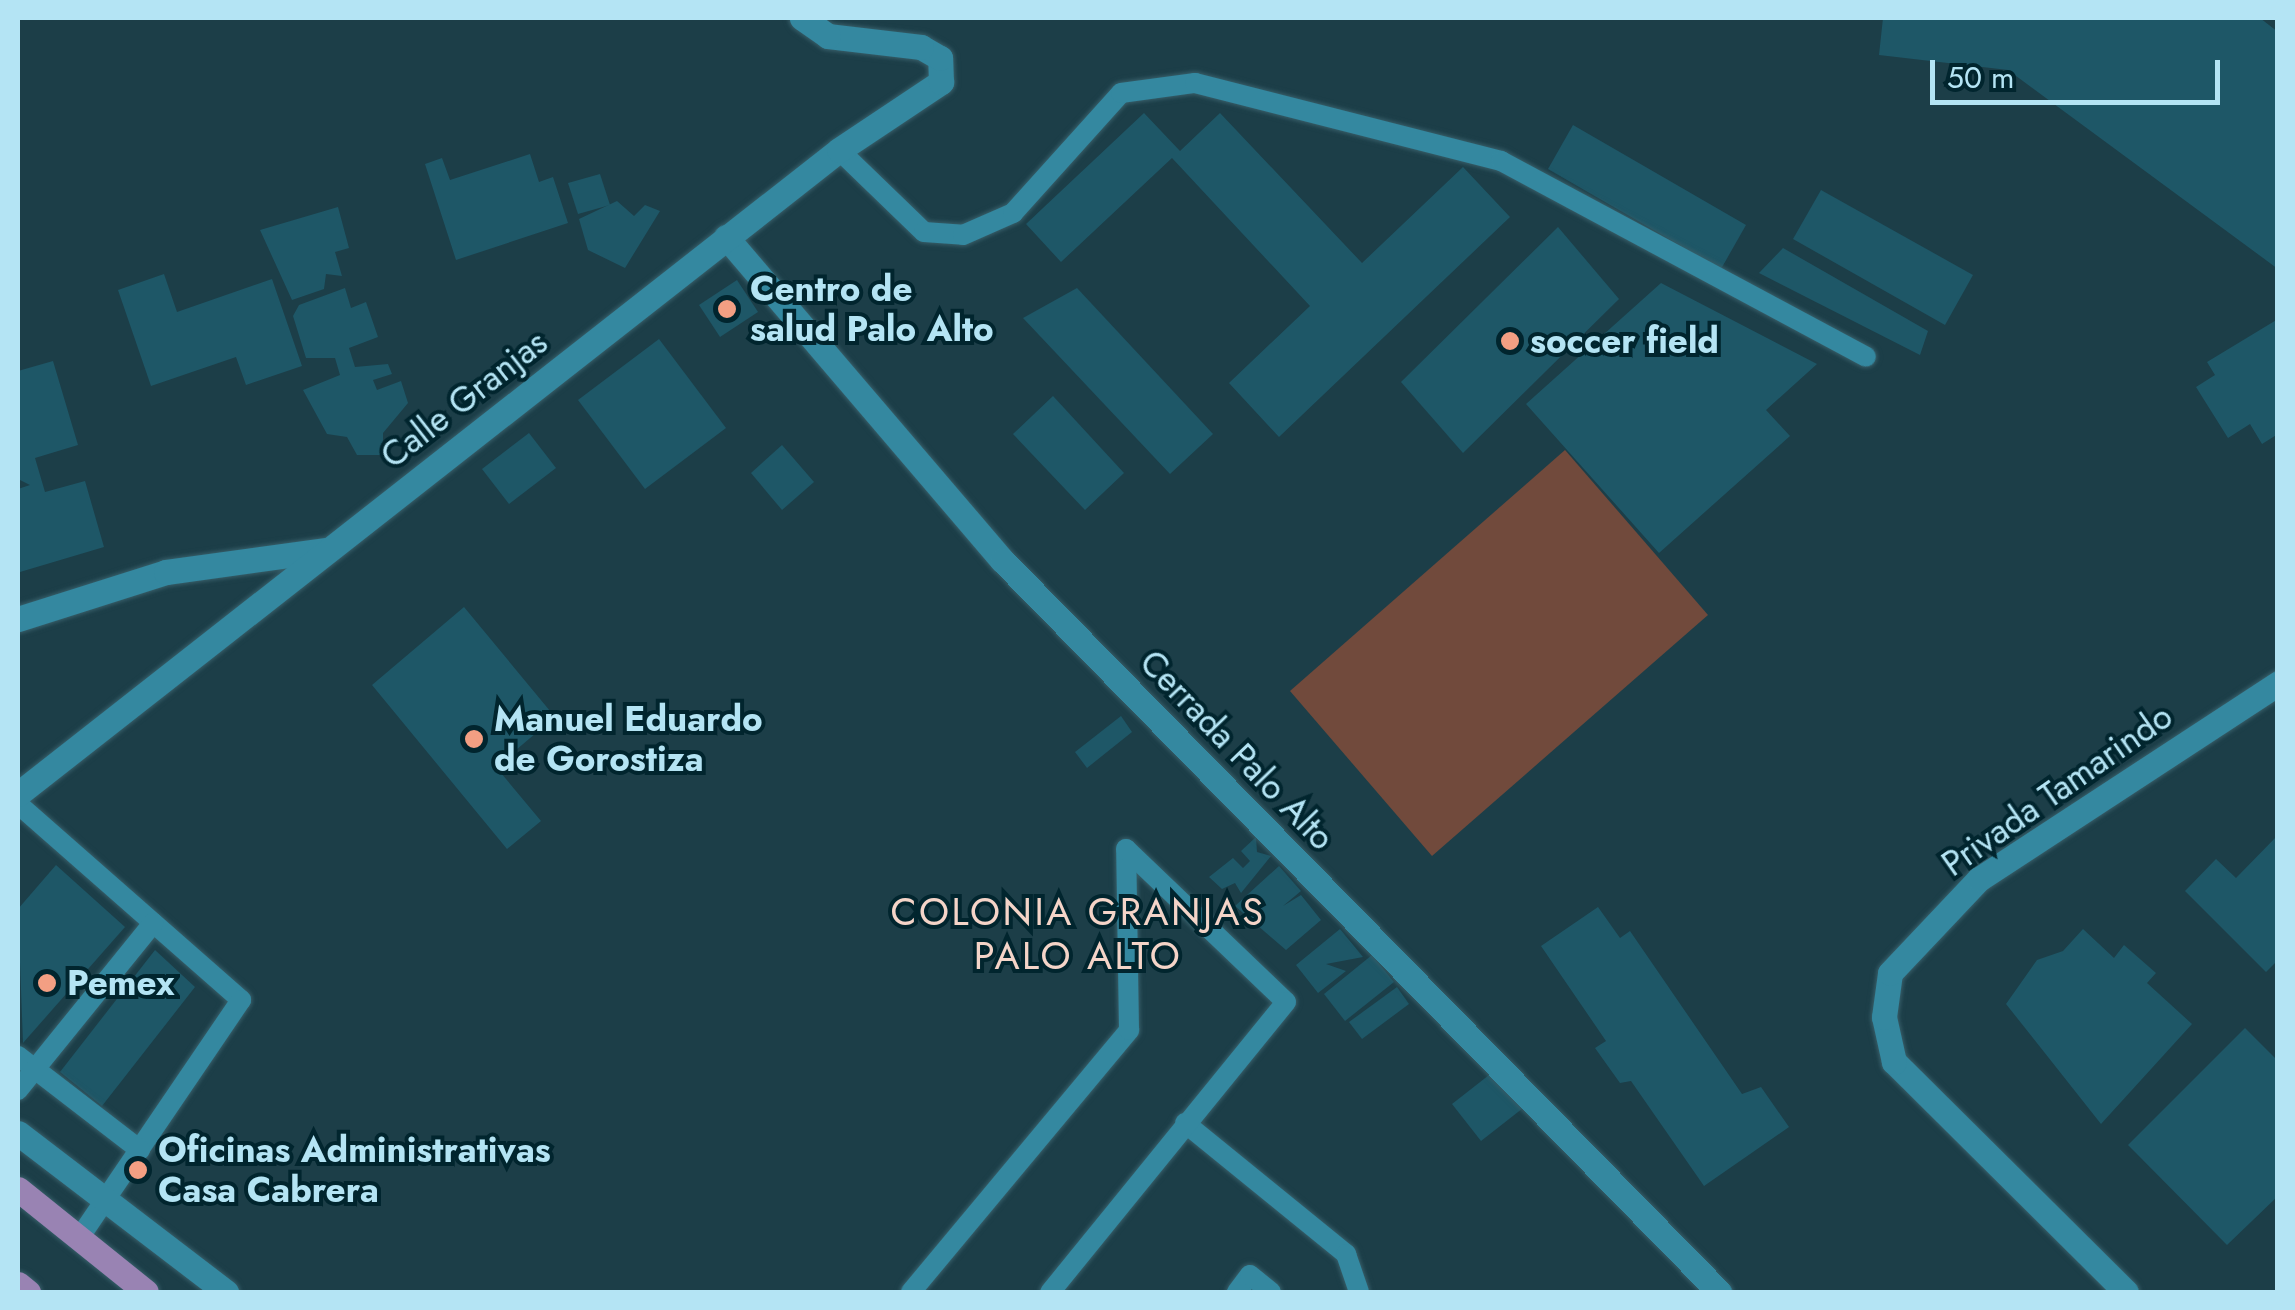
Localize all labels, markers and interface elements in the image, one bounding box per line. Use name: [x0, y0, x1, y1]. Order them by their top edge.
scale bar: [1935, 40, 2225, 102]
text: 50 m: [1947, 56, 2014, 99]
place label: Centro de salud Palo Alto: [750, 268, 994, 350]
marker: Centro de salud Palo Alto: [714, 296, 740, 322]
place label: soccer field: [1530, 320, 1719, 362]
street label: Calle Granjas: [372, 321, 556, 477]
marker: soccer field: [1499, 330, 1521, 352]
street label: Cerrada Palo Alto: [1131, 641, 1343, 859]
street label: Privada Tamarindo: [1934, 695, 2180, 885]
place label: Manuel Eduardo de Gorostiza: [494, 698, 763, 780]
marker: Manuel Eduardo de Gorostiza: [463, 728, 485, 750]
district label: COLONIA GRANJAS PALO ALTO: [890, 889, 1266, 978]
place label: Pemex: [67, 962, 175, 1004]
marker: Pemex: [36, 972, 58, 994]
place label: Oficinas Administrativas Casa Cabrera: [158, 1129, 551, 1211]
marker: Oficinas Administrativas Casa Cabrera: [127, 1159, 149, 1181]

